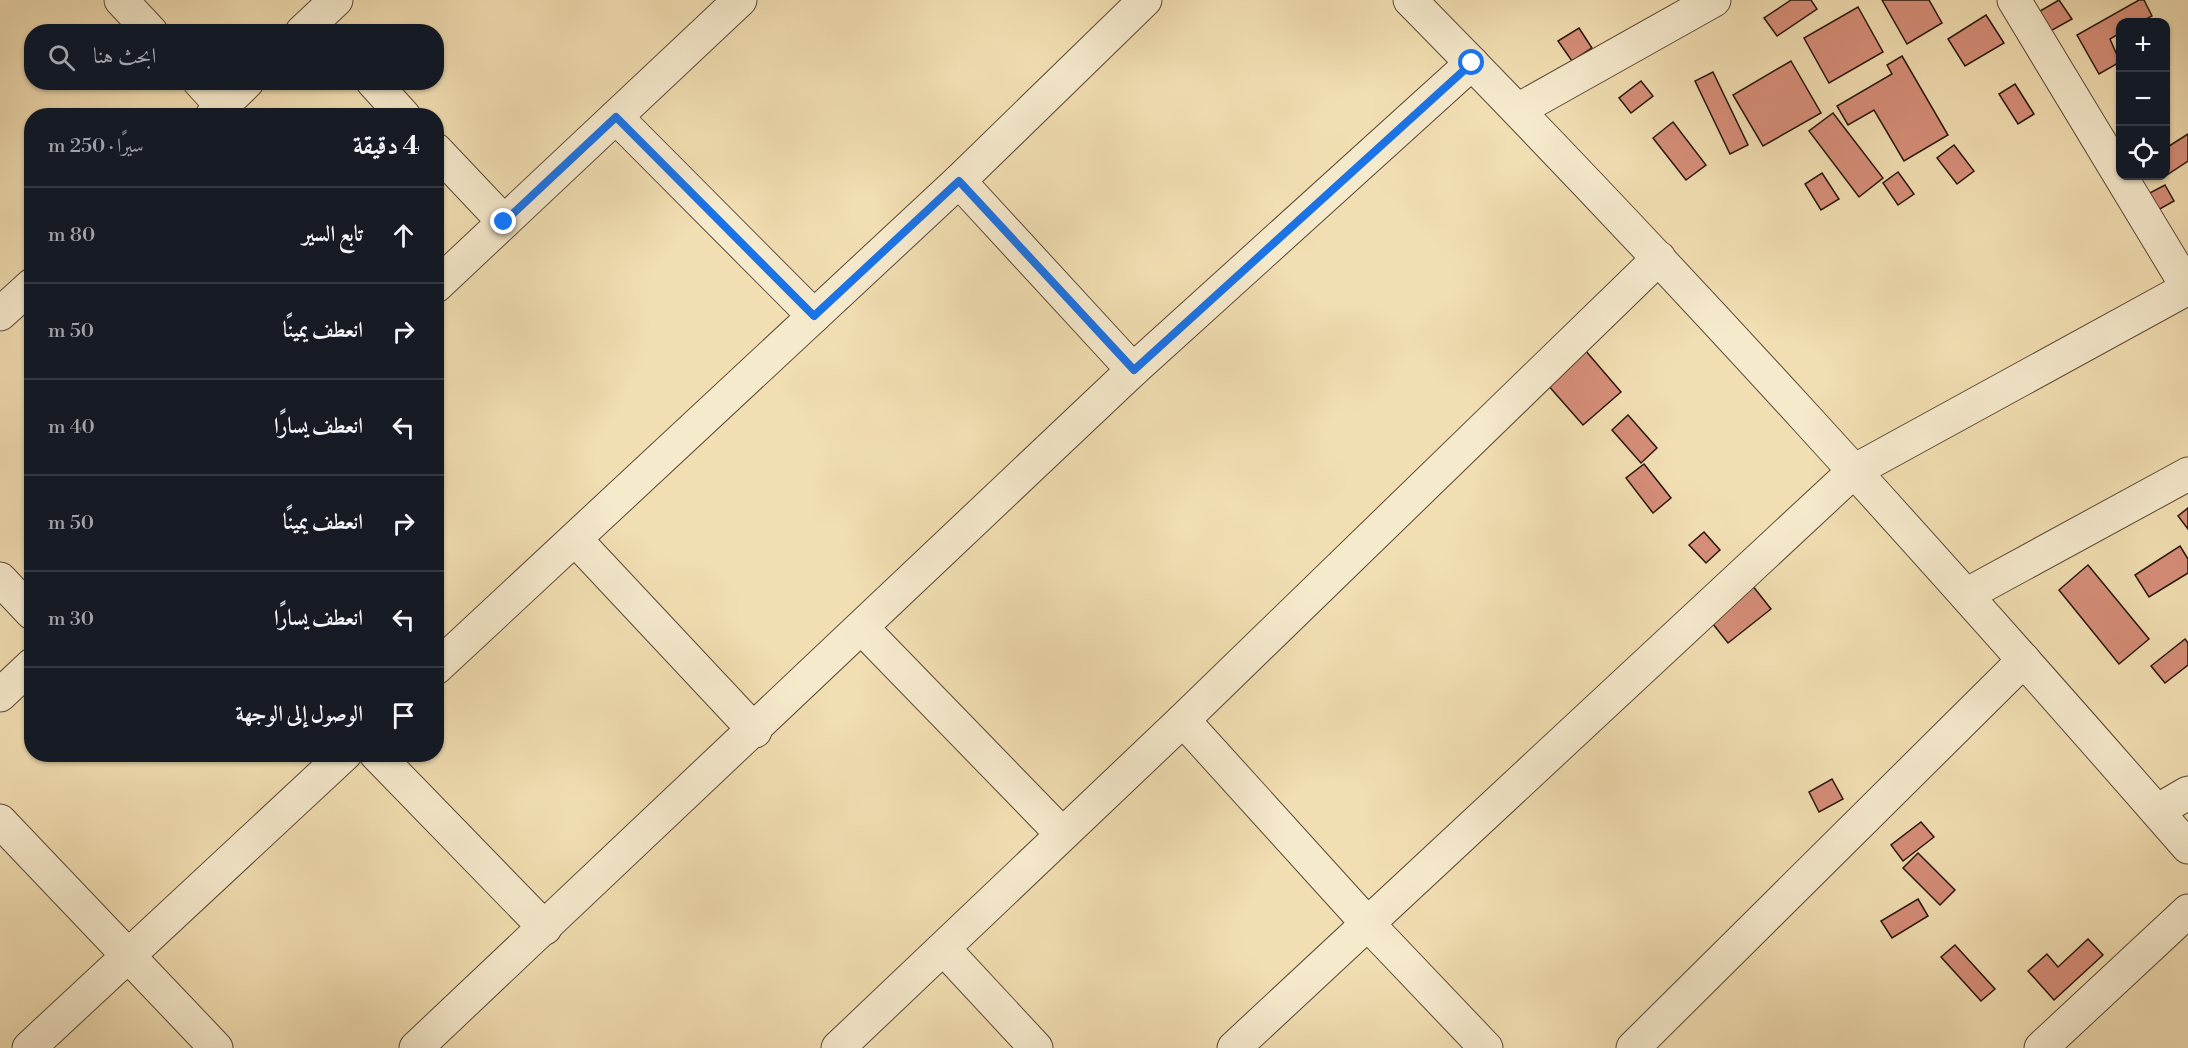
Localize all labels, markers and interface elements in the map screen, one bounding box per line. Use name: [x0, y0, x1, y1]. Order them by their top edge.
map controls: [2116, 18, 2170, 180]
button: +: [2116, 18, 2170, 72]
search box: [24, 24, 444, 90]
icon: search: [45, 41, 78, 74]
text: ابحث هنا: [93, 43, 156, 70]
route start: [1458, 49, 1484, 75]
button: −: [2116, 72, 2170, 126]
button: locate: [2116, 126, 2170, 180]
text: 4 دقيقة: [353, 130, 420, 162]
text: سيرًا · 250 m: [48, 134, 144, 159]
route end: [490, 208, 516, 234]
icon: ahead: [387, 219, 420, 252]
text: تابع السير: [302, 221, 363, 248]
text: 80 m: [48, 223, 95, 248]
icon: right: [387, 315, 420, 348]
text: انعطف يمينًا: [283, 317, 363, 344]
text: 50 m: [48, 319, 94, 344]
icon: left: [387, 411, 420, 444]
text: انعطف يسارًا: [274, 413, 363, 440]
text: 40 m: [48, 415, 95, 440]
icon: right: [387, 507, 420, 540]
text: انعطف يمينًا: [283, 509, 363, 536]
text: 50 m: [48, 511, 94, 536]
icon: left: [387, 603, 420, 636]
text: انعطف يسارًا: [274, 605, 363, 632]
text: 30 m: [48, 607, 94, 632]
icon: arrive: [387, 699, 420, 732]
text: الوصول إلى الوجهة: [235, 701, 363, 728]

